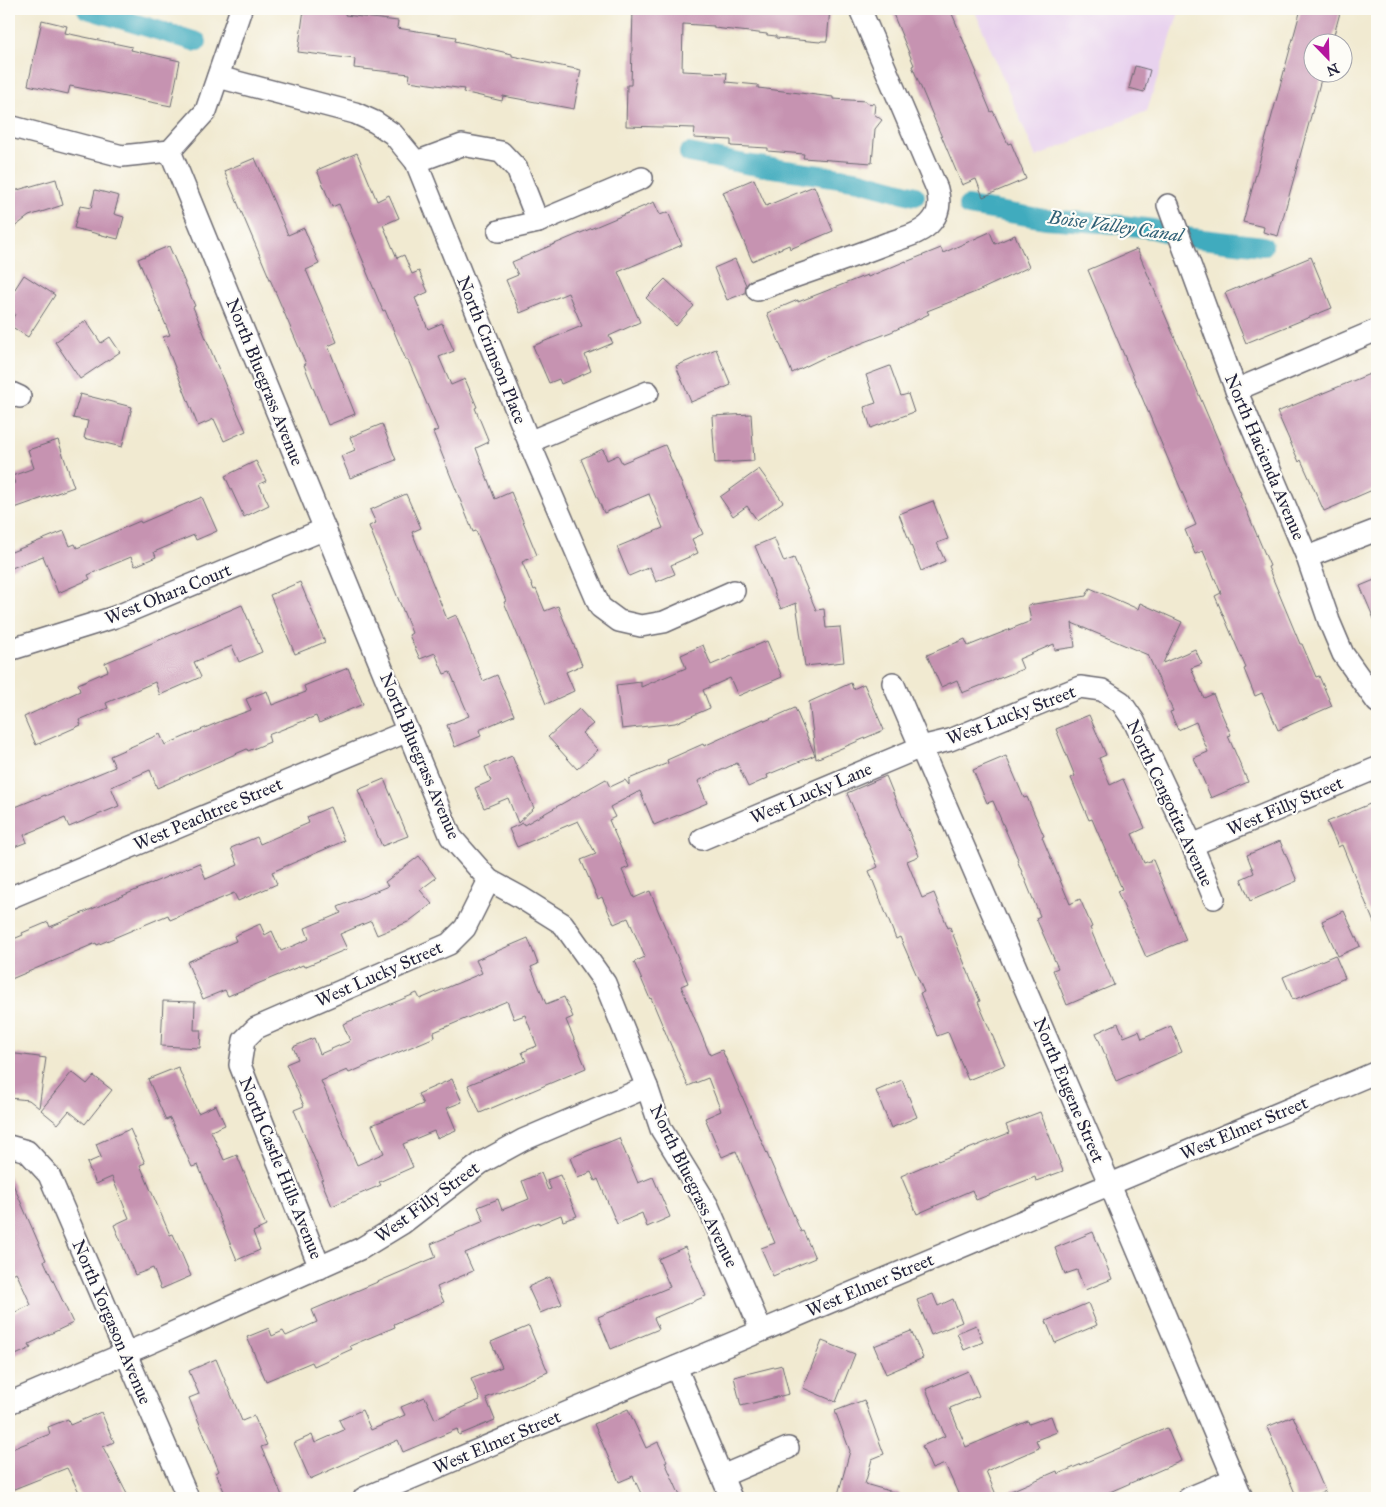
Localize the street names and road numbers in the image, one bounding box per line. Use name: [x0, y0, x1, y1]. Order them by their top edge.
street label: North Crimson Place: [452, 273, 532, 427]
street label: North Bluegrass Avenue: [220, 295, 309, 469]
street label: North Hacienda Avenue: [1220, 371, 1310, 543]
street label: West Ohara Court: [102, 558, 235, 629]
street label: North Bluegrass Avenue: [374, 669, 465, 843]
street label: West Lucky Street: [943, 680, 1079, 750]
street label: North Cengotita Avenue: [1121, 716, 1218, 890]
street label: West Lucky Lane: [747, 757, 875, 829]
street label: West Filly Street: [1224, 771, 1347, 840]
street label: West Peachtree Street: [130, 772, 286, 855]
street label: West Lucky Street: [312, 936, 446, 1012]
street label: North Eugene Street: [1028, 1014, 1110, 1167]
street label: North Castle Hills Avenue: [234, 1074, 328, 1262]
street label: West Elmer Street: [1177, 1091, 1312, 1165]
street label: North Bluegrass Avenue: [644, 1101, 743, 1272]
street label: West Filly Street: [370, 1156, 484, 1247]
street label: North Yorgason Avenue: [66, 1236, 157, 1408]
street label: West Elmer Street: [803, 1248, 938, 1322]
street label: West Elmer Street: [430, 1405, 565, 1479]

